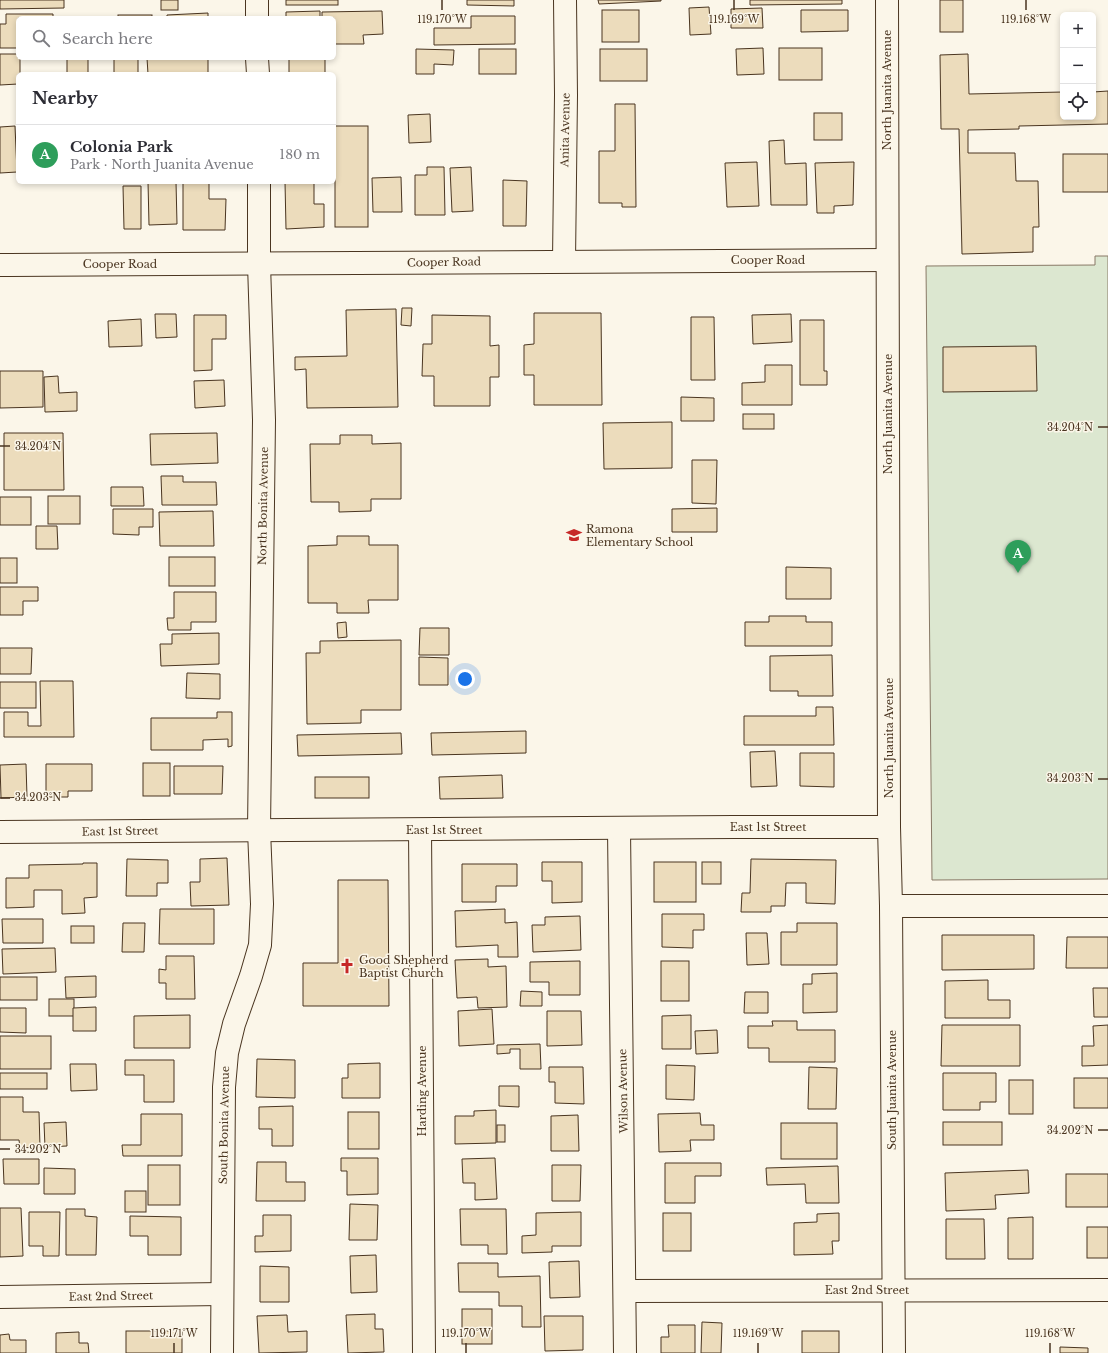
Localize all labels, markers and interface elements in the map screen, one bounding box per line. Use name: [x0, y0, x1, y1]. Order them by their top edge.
map controls: [1060, 12, 1096, 120]
button: +: [1060, 12, 1096, 48]
text: 119.170°W: [417, 13, 467, 26]
text: 119.169°W: [709, 13, 759, 26]
text: 119.168°W: [1001, 13, 1051, 26]
search box: [16, 16, 336, 60]
icon: search: [30, 27, 52, 49]
text: Search here: [62, 29, 153, 48]
street label: North Juanita Avenue: [880, 30, 894, 150]
button: −: [1060, 48, 1096, 84]
button: locate: [1060, 84, 1096, 120]
text: Nearby: [32, 88, 98, 109]
street label: Anita Avenue: [557, 93, 573, 168]
text: Colonia Park: [70, 137, 173, 156]
text: A: [40, 146, 50, 163]
text: 180 m: [279, 146, 320, 163]
text: Park · North Juanita Avenue: [70, 156, 254, 173]
street label: Cooper Road: [731, 253, 806, 267]
street label: Cooper Road: [407, 254, 482, 270]
street label: Cooper Road: [83, 257, 158, 271]
street label: North Juanita Avenue: [881, 354, 895, 474]
text: 34.204°N: [1047, 421, 1093, 434]
text: 34.204°N: [15, 440, 61, 453]
street label: North Bonita Avenue: [255, 447, 271, 565]
place label: Ramona Elementary School: [586, 522, 694, 549]
school or university icon: Ramona Elementary School: [565, 526, 583, 544]
pin: A: [1005, 540, 1031, 573]
your location: [455, 669, 475, 689]
street label: North Juanita Avenue: [882, 678, 896, 798]
text: 34.203°N: [1047, 772, 1093, 785]
text: 34.203°N: [15, 791, 61, 804]
street label: East 1st Street: [730, 820, 807, 834]
street label: East 1st Street: [82, 823, 159, 839]
street label: East 1st Street: [406, 823, 483, 837]
place label: Good Shepherd Baptist Church: [359, 953, 449, 980]
church icon: Good Shepherd Baptist Church: [338, 957, 356, 975]
street label: South Juanita Avenue: [885, 1030, 899, 1150]
street label: Harding Avenue: [415, 1045, 429, 1137]
street label: Wilson Avenue: [615, 1049, 631, 1134]
street label: South Bonita Avenue: [216, 1066, 232, 1184]
text: 34.202°N: [1047, 1124, 1093, 1137]
text: 34.202°N: [15, 1143, 61, 1156]
street label: East 2nd Street: [825, 1283, 910, 1297]
street label: East 2nd Street: [69, 1288, 154, 1304]
text: 119.171°W: [151, 1327, 198, 1340]
text: 119.170°W: [441, 1327, 491, 1340]
text: 119.169°W: [733, 1327, 783, 1340]
text: 119.168°W: [1025, 1327, 1075, 1340]

